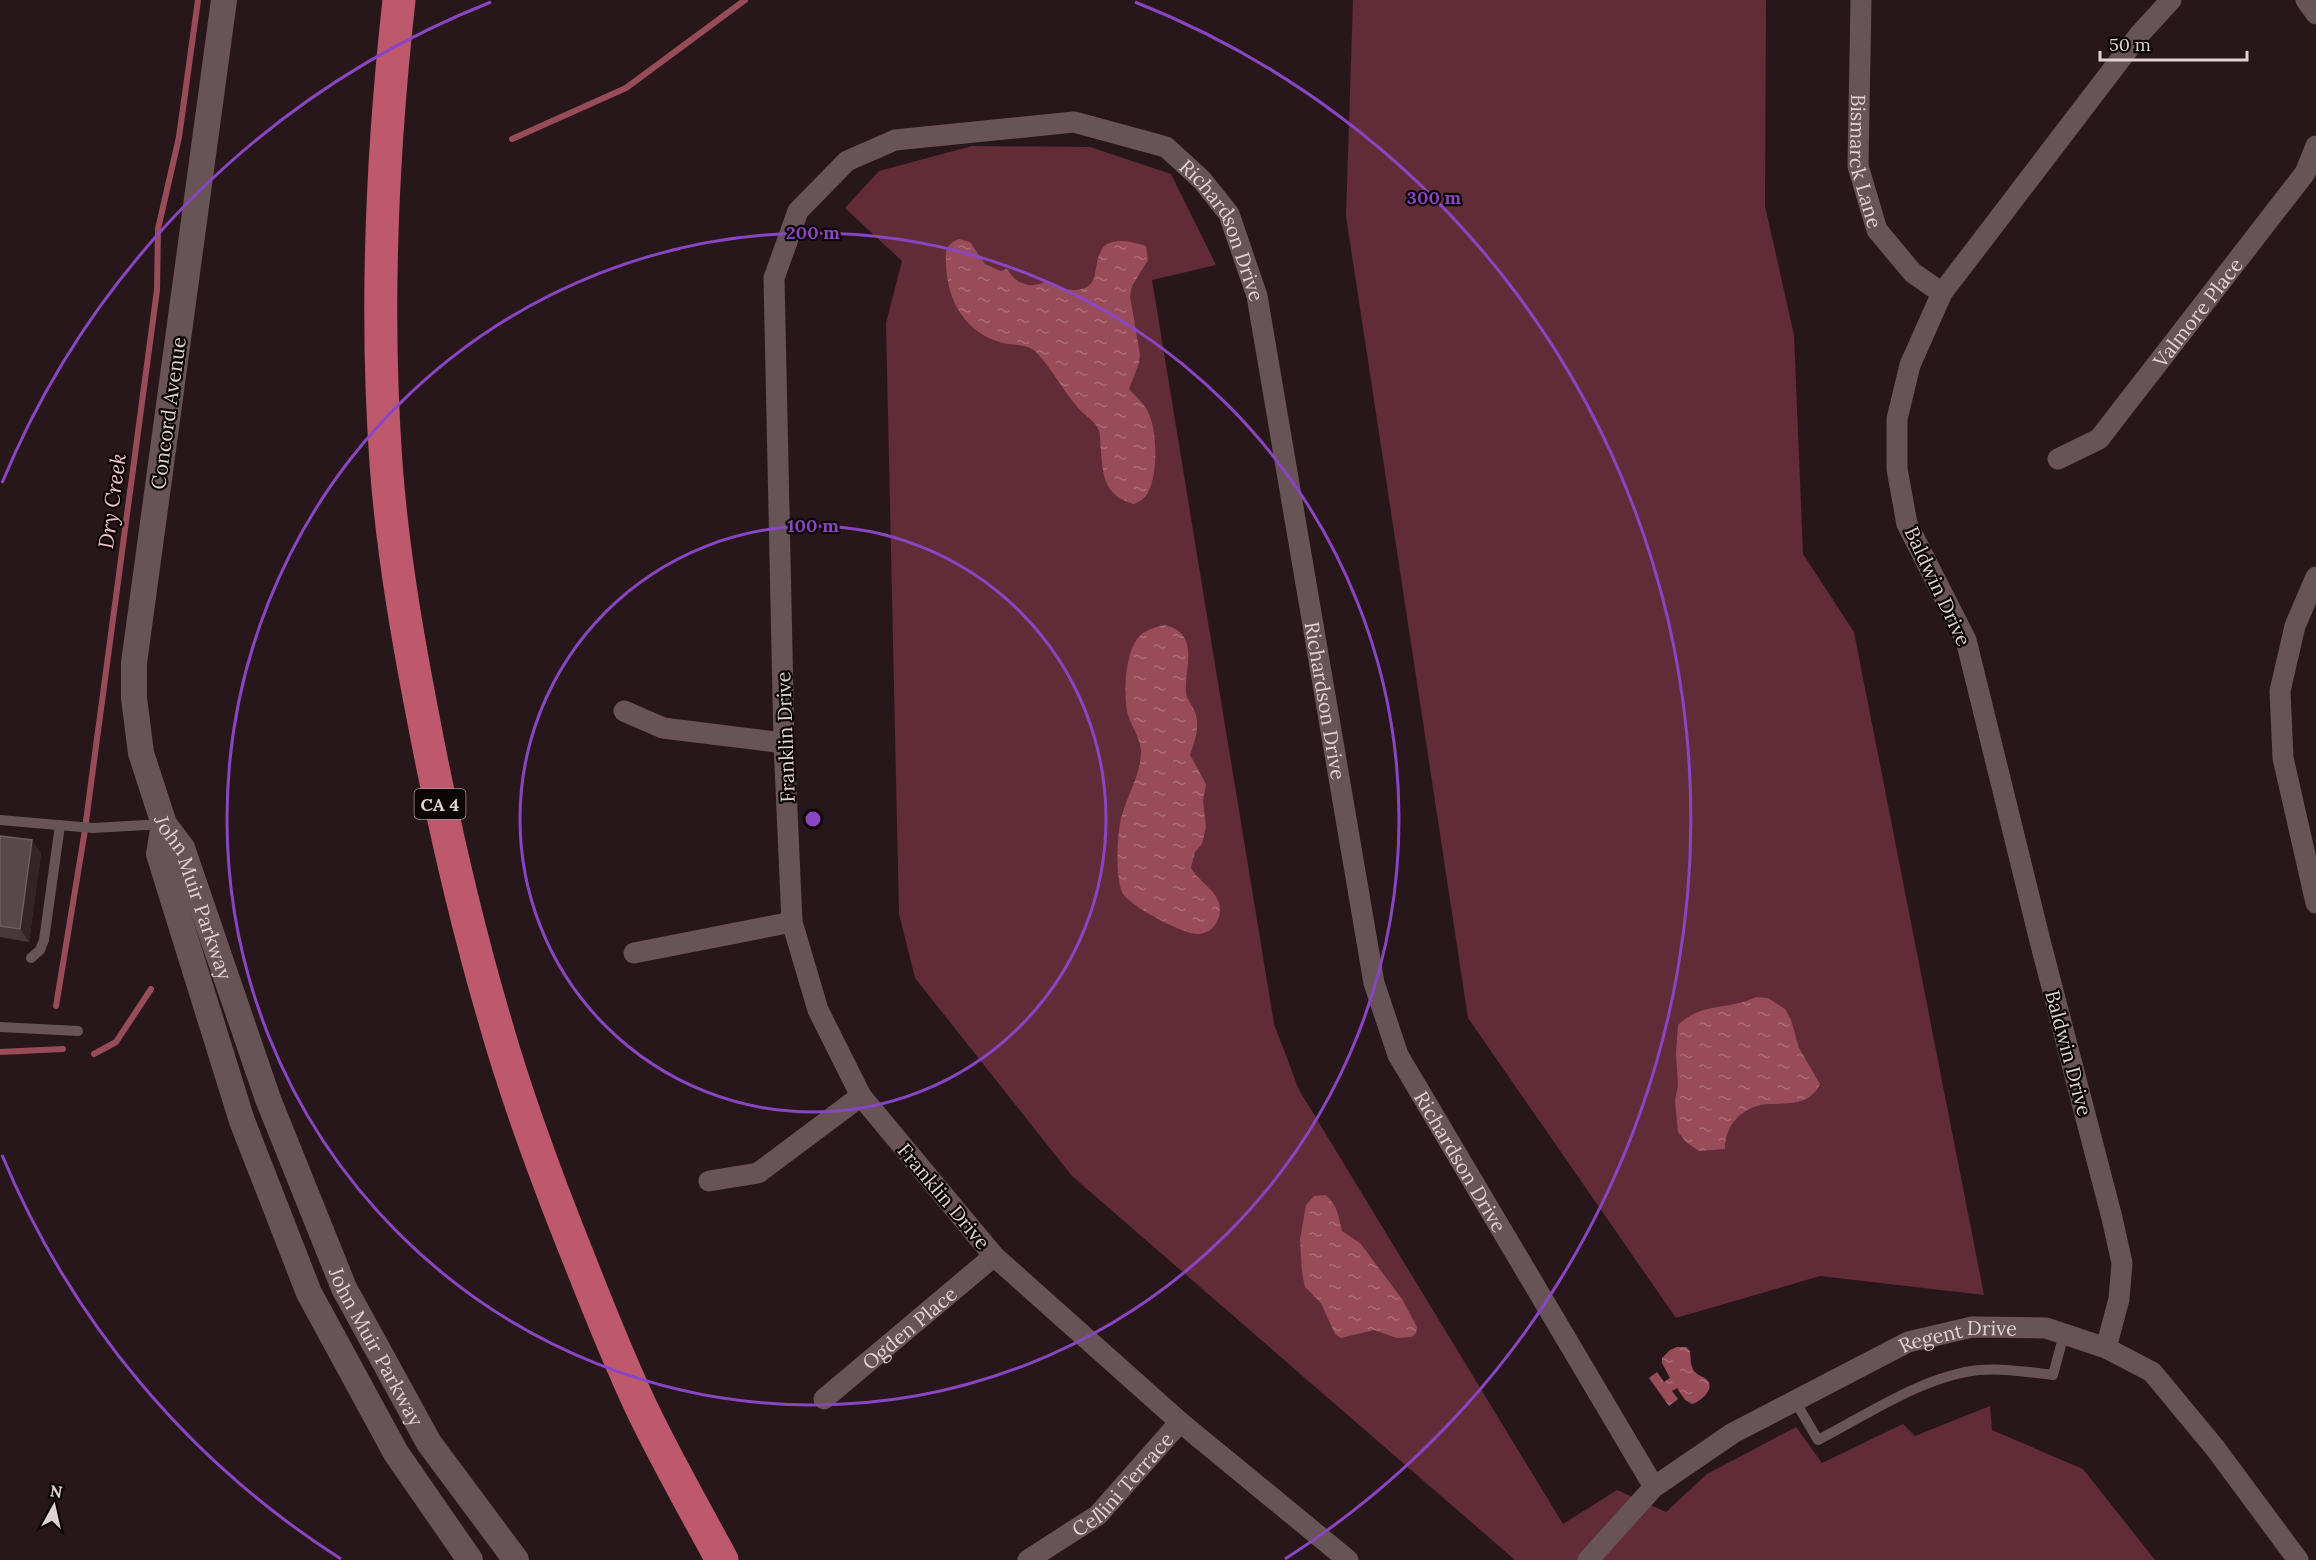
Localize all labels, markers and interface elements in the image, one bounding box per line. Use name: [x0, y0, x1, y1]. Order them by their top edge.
scale bar: [2100, 24, 2247, 62]
text: 50 m: [2109, 33, 2151, 56]
street label: Bismarck Lane: [1845, 94, 1888, 231]
street label: Richardson Drive: [1175, 153, 1270, 304]
text: 300 m: [1407, 186, 1462, 209]
text: 200 m: [786, 221, 840, 244]
street label: Valmore Place: [2146, 252, 2248, 373]
street label: Concord Avenue: [145, 335, 191, 491]
water label: Dry Creek: [92, 451, 132, 551]
text: 100 m: [787, 514, 839, 537]
street label: Baldwin Drive: [1899, 522, 1977, 650]
street label: Richardson Drive: [1300, 619, 1352, 782]
street label: Franklin Drive: [770, 671, 800, 803]
road number: CA 4: [414, 789, 466, 819]
centre of rings: [803, 809, 823, 829]
street label: John Muir Parkway: [149, 811, 239, 983]
street label: Baldwin Drive: [2040, 987, 2098, 1119]
street label: Richardson Drive: [1409, 1086, 1513, 1237]
street label: Franklin Drive: [892, 1138, 996, 1254]
street label: John Muir Parkway: [324, 1263, 430, 1430]
street label: Ogden Place: [856, 1280, 962, 1374]
street label: Regent Drive: [1894, 1314, 2017, 1357]
street label: Cellini Terrace: [1067, 1427, 1178, 1541]
north arrow: [24, 1476, 84, 1536]
text: N: [49, 1480, 64, 1502]

